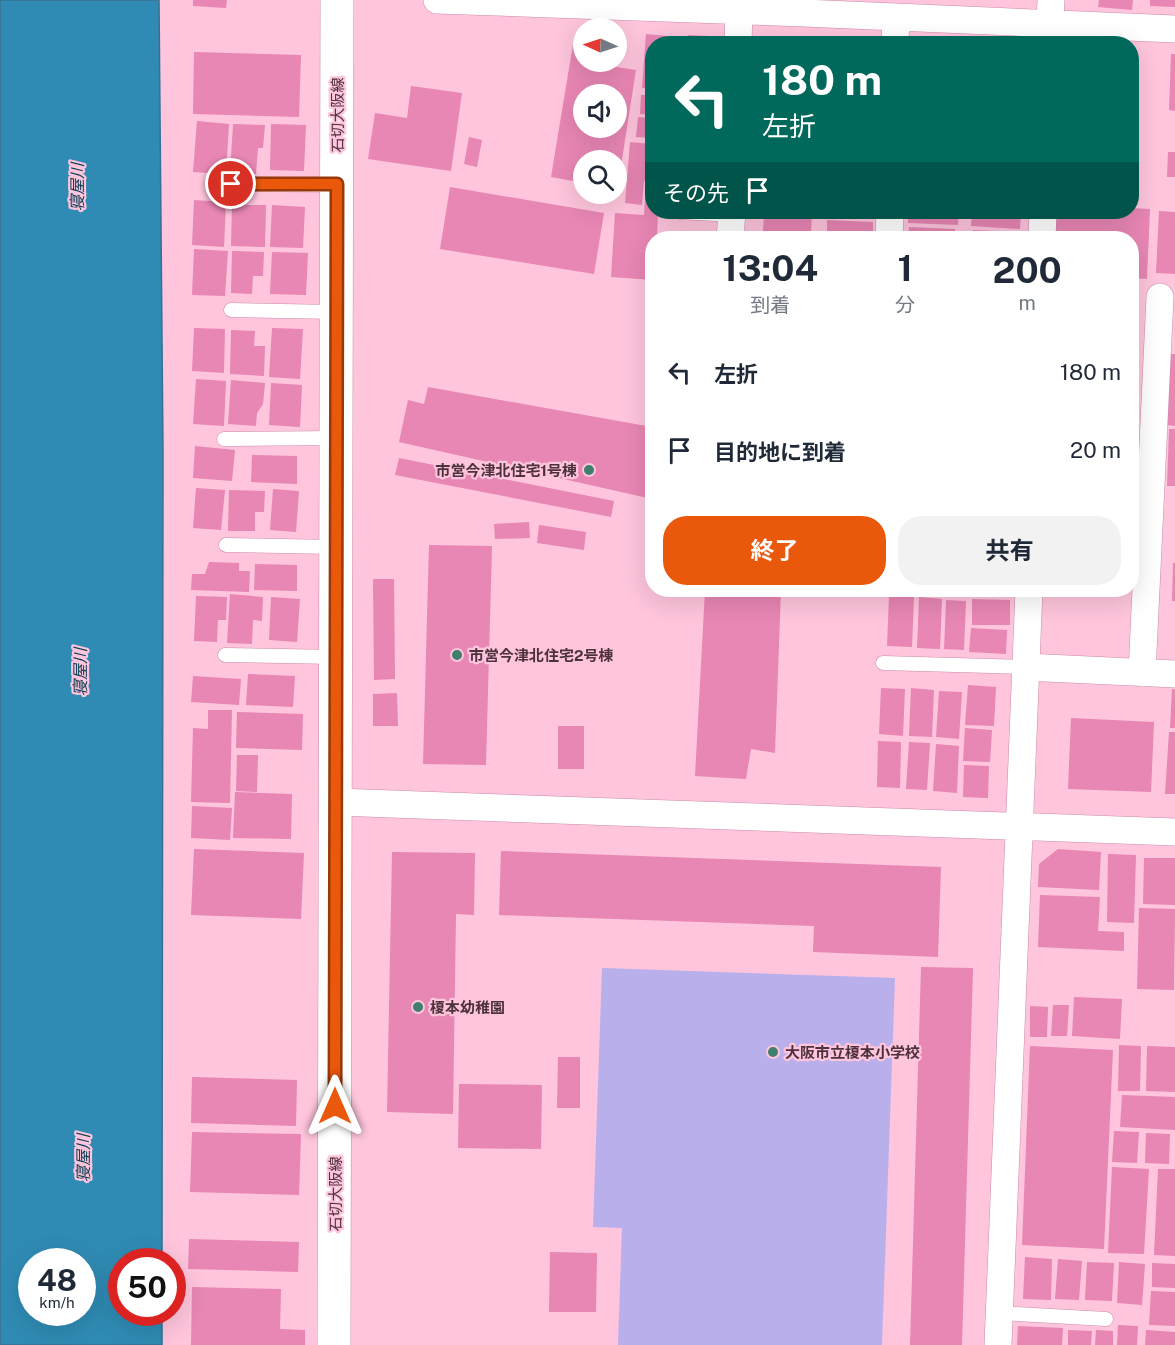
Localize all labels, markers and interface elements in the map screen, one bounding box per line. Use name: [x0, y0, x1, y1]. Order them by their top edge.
north arrow: [573, 18, 627, 72]
map controls: [573, 18, 627, 204]
text: 180 m: [762, 55, 882, 104]
icon: left: [663, 60, 741, 138]
street label: 石切大阪線: [329, 77, 346, 153]
button: sound: [573, 84, 627, 138]
text: 左折: [762, 110, 816, 142]
button: search: [573, 150, 627, 204]
pin: [205, 158, 256, 209]
water label: 寝屋川: [68, 161, 87, 211]
icon: arrive: [214, 167, 247, 200]
icon: arrive: [741, 174, 774, 207]
text: その先: [663, 180, 729, 206]
text: 13:04: [722, 247, 818, 289]
text: 1: [898, 247, 913, 289]
text: 200: [993, 249, 1062, 291]
text: m: [1018, 291, 1036, 315]
text: 到着: [750, 293, 790, 317]
text: 分: [895, 293, 915, 317]
icon: left: [663, 356, 696, 389]
text: 180 m: [1060, 359, 1121, 385]
text: 左折: [714, 361, 758, 387]
icon: arrive: [663, 434, 696, 467]
text: 20 m: [1070, 437, 1121, 463]
text: 目的地に到着: [714, 439, 846, 465]
place label: 市営今津北住宅1号棟: [436, 462, 577, 479]
marker: 市営今津北住宅1号棟: [582, 463, 596, 477]
button: 終了: [663, 516, 886, 585]
button: 共有: [898, 516, 1121, 585]
water label: 寝屋川: [71, 646, 90, 696]
place label: 市営今津北住宅2号棟: [469, 647, 614, 664]
marker: 市営今津北住宅2号棟: [450, 648, 464, 662]
place label: 榎本幼稚園: [430, 999, 505, 1016]
marker: 榎本幼稚園: [411, 1000, 425, 1014]
place label: 大阪市立榎本小学校: [785, 1044, 920, 1061]
marker: 大阪市立榎本小学校: [766, 1045, 780, 1059]
position arrow: [303, 1074, 367, 1138]
water label: 寝屋川: [74, 1132, 93, 1182]
street label: 石切大阪線: [327, 1156, 344, 1232]
speed limit sign: 50: [108, 1248, 186, 1326]
text: 48: [37, 1262, 77, 1298]
text: km/h: [39, 1294, 75, 1311]

